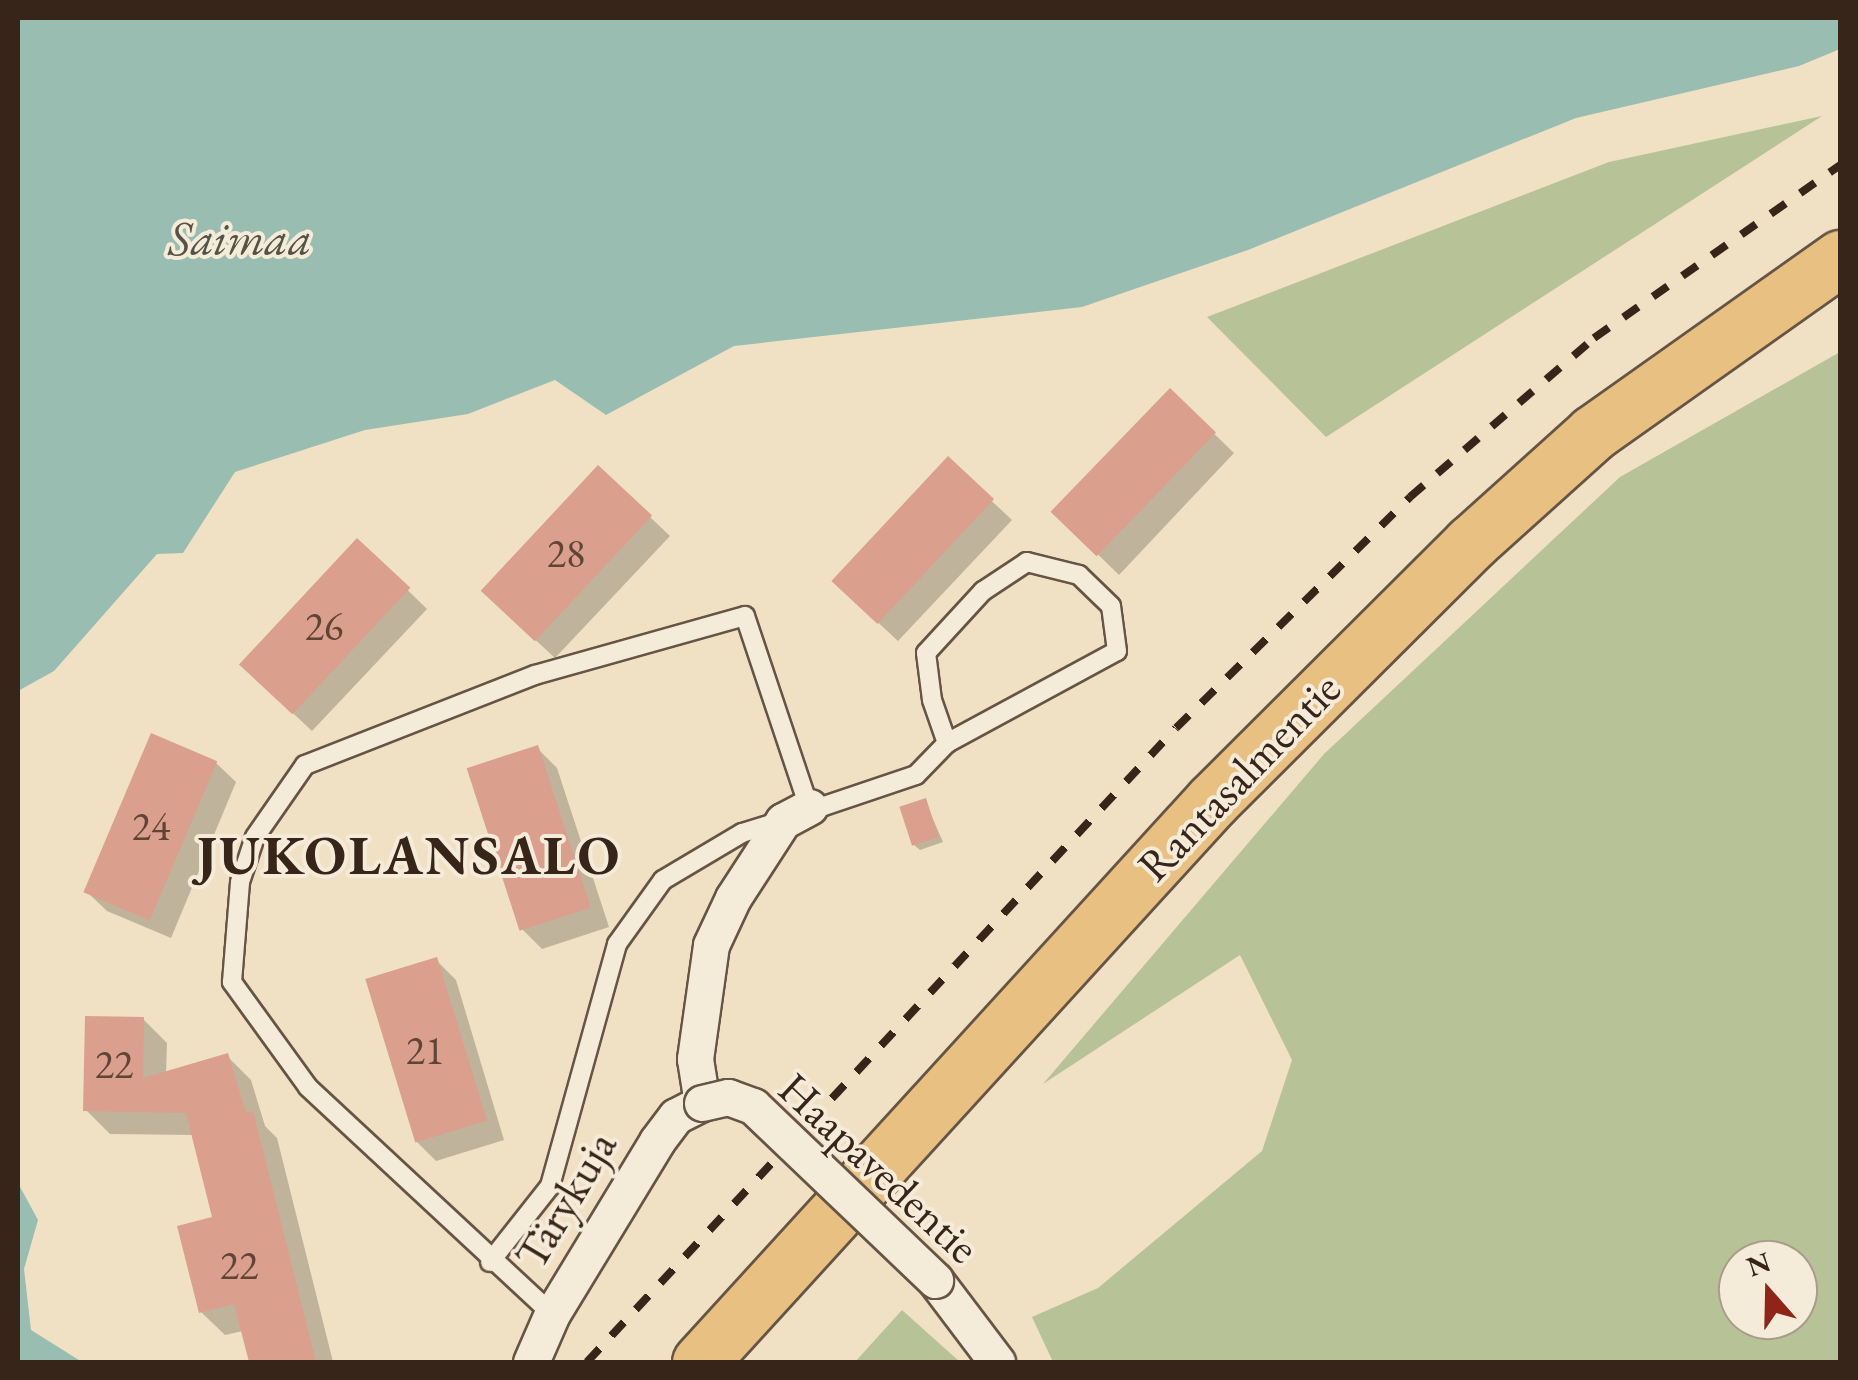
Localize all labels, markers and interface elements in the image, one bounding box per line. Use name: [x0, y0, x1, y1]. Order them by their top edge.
water label: Saimaa: [168, 210, 312, 268]
house number: 28: [547, 529, 585, 577]
house number: 26: [305, 602, 343, 650]
street label: Rantasalmentie: [1126, 662, 1352, 892]
house number: 24: [132, 802, 170, 850]
district label: JUKOLANSALO: [196, 822, 622, 888]
house number: 21: [406, 1026, 444, 1074]
house number: 22: [95, 1040, 133, 1088]
street label: Haapavedentie: [768, 1062, 990, 1274]
street label: Tärykuja: [504, 1121, 628, 1279]
north arrow: [1718, 1240, 1818, 1340]
house number: 22: [220, 1241, 258, 1289]
text: N: [1742, 1243, 1775, 1284]

